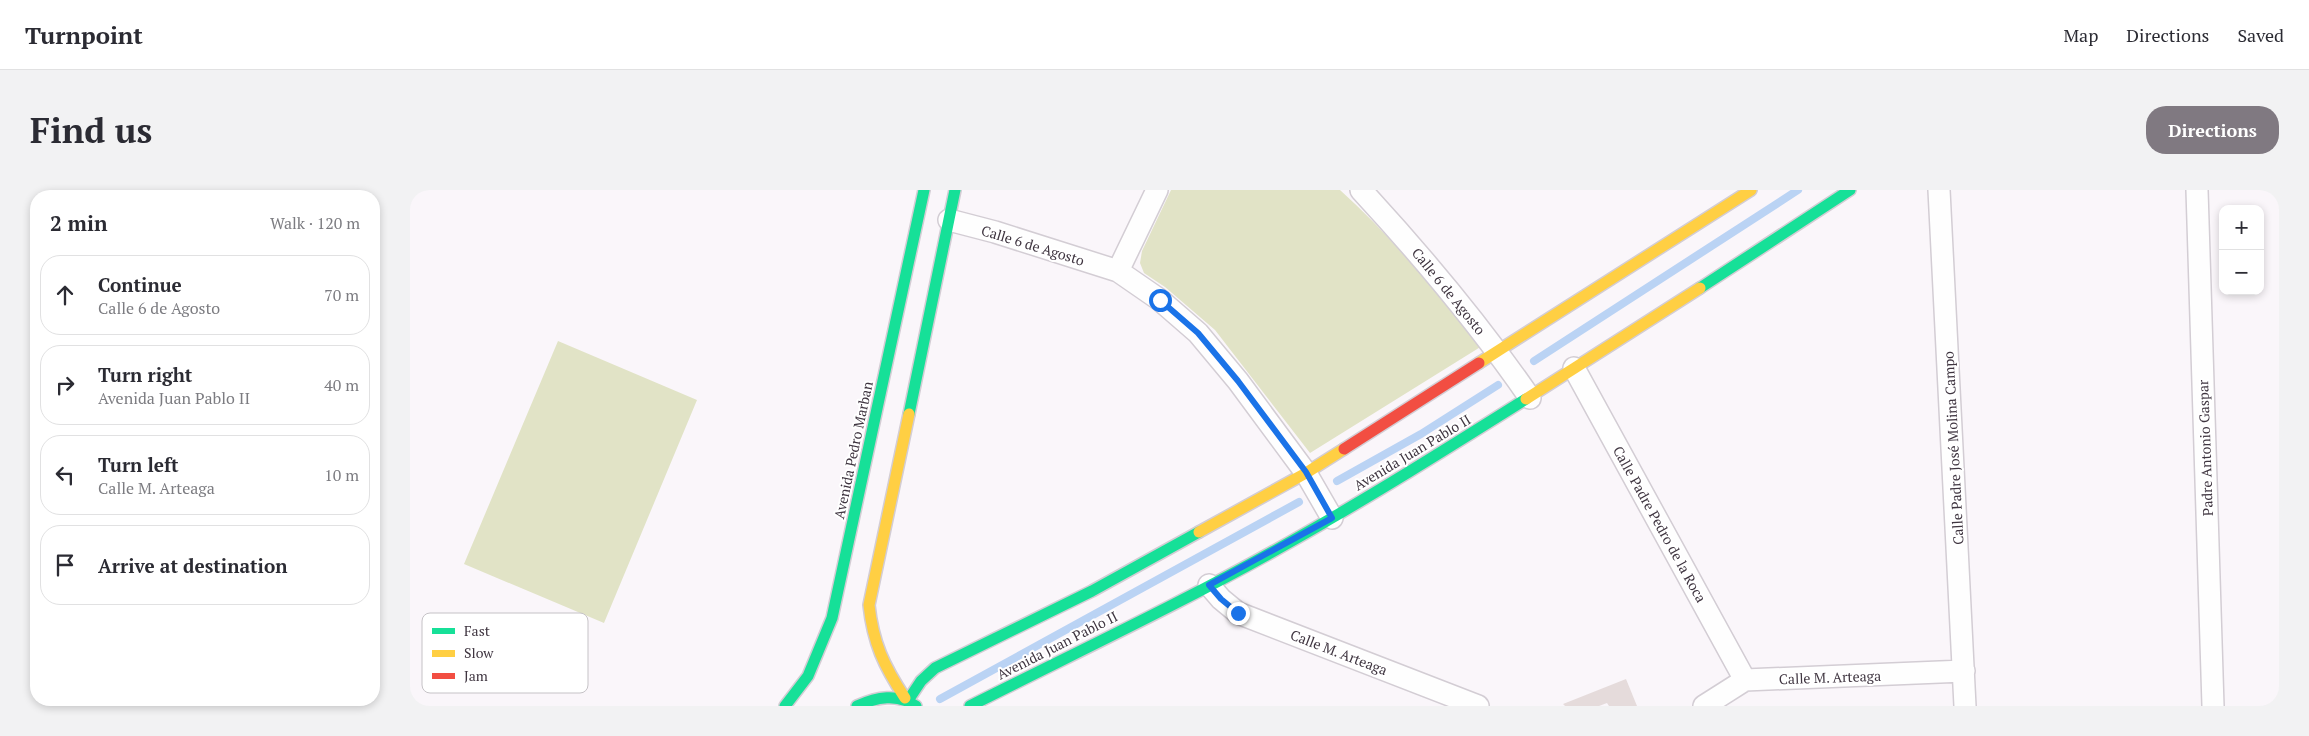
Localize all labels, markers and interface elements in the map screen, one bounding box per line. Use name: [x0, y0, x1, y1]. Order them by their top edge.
text: Turnpoint: [25, 19, 143, 51]
text: Map: [2063, 23, 2098, 47]
text: Directions: [2126, 23, 2209, 47]
text: Saved: [2237, 23, 2284, 47]
button: Directions: [2146, 106, 2279, 154]
text: Find us: [30, 107, 152, 153]
map controls: [2219, 205, 2264, 295]
button: +: [2219, 205, 2264, 250]
text: 2 min: [50, 209, 107, 237]
text: Walk · 120 m: [270, 212, 360, 234]
street label: Calle 6 de Agosto: [979, 220, 1087, 270]
street label: Calle 6 de Agosto: [1408, 243, 1490, 339]
button: −: [2219, 250, 2264, 295]
text: Continue: [98, 272, 182, 297]
icon: ahead: [51, 281, 79, 309]
text: 70 m: [324, 284, 359, 306]
route start: [1149, 289, 1172, 312]
text: Calle 6 de Agosto: [98, 297, 220, 319]
street label: Calle Padre José Molina Campo: [1938, 350, 1968, 545]
text: Turn right: [98, 362, 192, 387]
icon: right: [51, 371, 79, 399]
text: 40 m: [324, 374, 359, 396]
street label: Avenida Pedro Marban: [829, 379, 877, 520]
street label: Padre Antonio Gaspar: [2193, 379, 2217, 516]
text: Avenida Juan Pablo II: [98, 387, 250, 409]
street label: Avenida Juan Pablo II: [1350, 410, 1474, 494]
street label: Calle Padre Pedro de la Roca: [1609, 442, 1711, 606]
text: Turn left: [98, 452, 179, 477]
icon: left: [51, 461, 79, 489]
text: 10 m: [324, 464, 359, 486]
text: Calle M. Arteaga: [98, 477, 215, 499]
icon: arrive: [51, 551, 79, 579]
text: Arrive at destination: [98, 553, 287, 578]
route end: [1227, 602, 1250, 625]
street label: Avenida Juan Pablo II: [993, 606, 1121, 684]
legend: [422, 613, 588, 693]
text: Fast: [464, 621, 491, 640]
street label: Calle M. Arteaga: [1288, 625, 1390, 679]
text: Slow: [464, 643, 494, 662]
text: Jam: [464, 666, 488, 685]
street label: Calle M. Arteaga: [1779, 666, 1881, 688]

